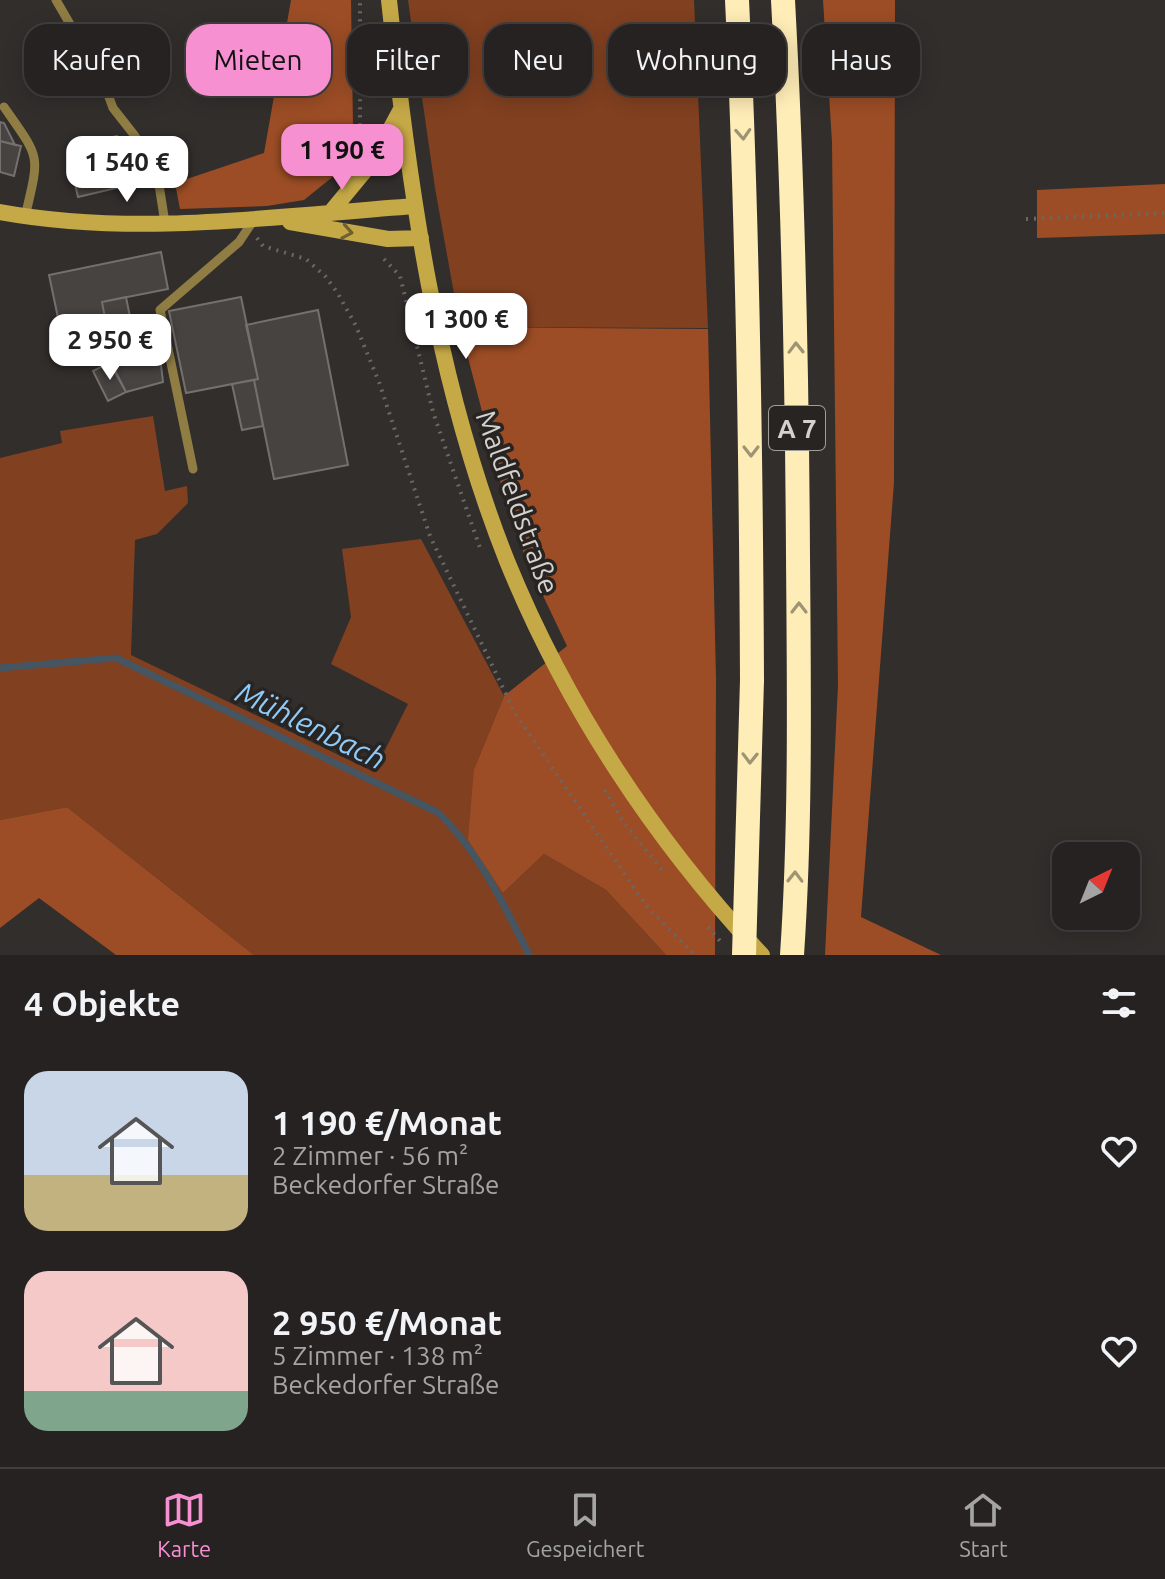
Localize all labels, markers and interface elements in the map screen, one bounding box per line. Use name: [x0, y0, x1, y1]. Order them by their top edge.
chip: Kaufen: [24, 24, 170, 96]
chip: Mieten: [186, 24, 331, 96]
chip: Filter: [347, 24, 468, 96]
chip: Neu: [484, 24, 592, 96]
chip: Wohnung: [608, 24, 786, 96]
chip: Haus: [802, 24, 920, 96]
pin: 1 190 €: [268, 124, 416, 192]
one-way arrow: [734, 128, 751, 141]
text: 1 190 €: [299, 135, 385, 164]
pin: 1 540 €: [53, 136, 201, 204]
text: 1 540 €: [84, 147, 170, 176]
one-way arrow: [340, 223, 353, 240]
pin: 1 300 €: [392, 293, 540, 361]
text: 1 300 €: [423, 304, 509, 333]
pin: 2 950 €: [36, 314, 184, 382]
text: 2 950 €: [67, 325, 153, 354]
one-way arrow: [787, 341, 805, 354]
street label: Maldfeldstraße: [470, 406, 566, 598]
road number: A 7: [769, 406, 825, 450]
one-way arrow: [742, 445, 760, 458]
one-way arrow: [790, 601, 808, 614]
water label: Mühlenbach: [231, 674, 391, 776]
one-way arrow: [741, 752, 759, 765]
north arrow: [1052, 842, 1140, 930]
map controls: [1052, 842, 1140, 930]
one-way arrow: [787, 870, 804, 883]
icon: filters: [1097, 981, 1141, 1025]
text: 4 Objekte: [24, 984, 180, 1022]
icon: home: [88, 1103, 184, 1199]
text: 1 190 €/Monat: [272, 1103, 502, 1141]
icon: heart: [1097, 1129, 1141, 1173]
text: 2 Zimmer · 56 m²: [272, 1141, 468, 1170]
text: Beckedorfer Straße: [272, 1170, 499, 1199]
icon: home: [88, 1303, 184, 1399]
text: 2 950 €/Monat: [272, 1303, 502, 1341]
icon: heart: [1097, 1329, 1141, 1373]
text: 5 Zimmer · 138 m²: [272, 1341, 483, 1370]
text: Beckedorfer Straße: [272, 1370, 499, 1399]
tab: Karte: [157, 1488, 211, 1561]
tab: Gespeichert: [526, 1488, 644, 1561]
tab: Start: [959, 1488, 1008, 1561]

